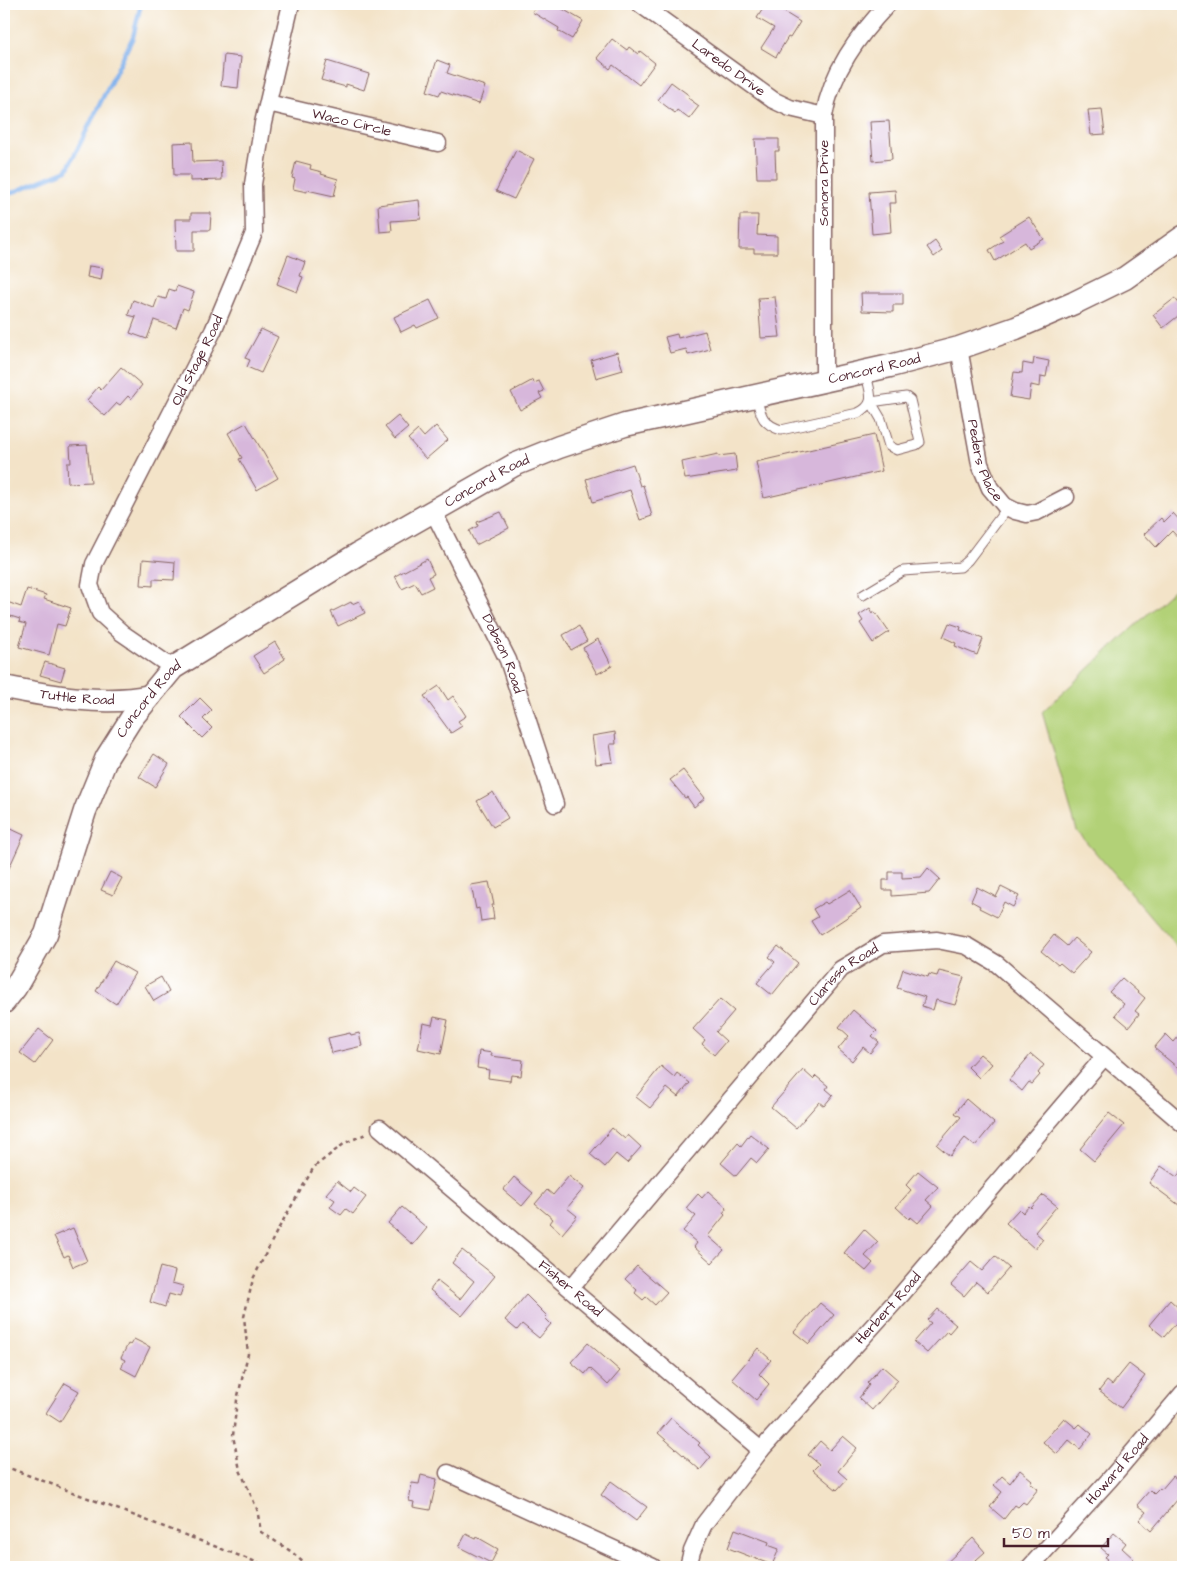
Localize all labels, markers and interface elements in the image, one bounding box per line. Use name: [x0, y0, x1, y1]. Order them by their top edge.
street label: Laredo Drive: [687, 34, 770, 101]
street label: Waco Circle: [310, 104, 394, 142]
street label: Sonora Drive: [814, 140, 834, 226]
street label: Old Stage Road: [166, 312, 228, 409]
street label: Concord Road: [826, 348, 923, 389]
street label: Peders Place: [962, 418, 1008, 506]
street label: Concord Road: [441, 450, 532, 513]
street label: Dobson Road: [477, 611, 528, 696]
street label: Concord Road: [112, 655, 185, 742]
street label: Tuttle Road: [38, 684, 115, 710]
street label: Clarissa Road: [804, 939, 882, 1011]
street label: Fisher Road: [534, 1256, 607, 1322]
street label: Herbert Road: [851, 1268, 926, 1349]
street label: Howard Road: [1081, 1430, 1154, 1509]
scale bar: [1004, 1516, 1108, 1548]
text: 50 m: [1012, 1523, 1050, 1544]

